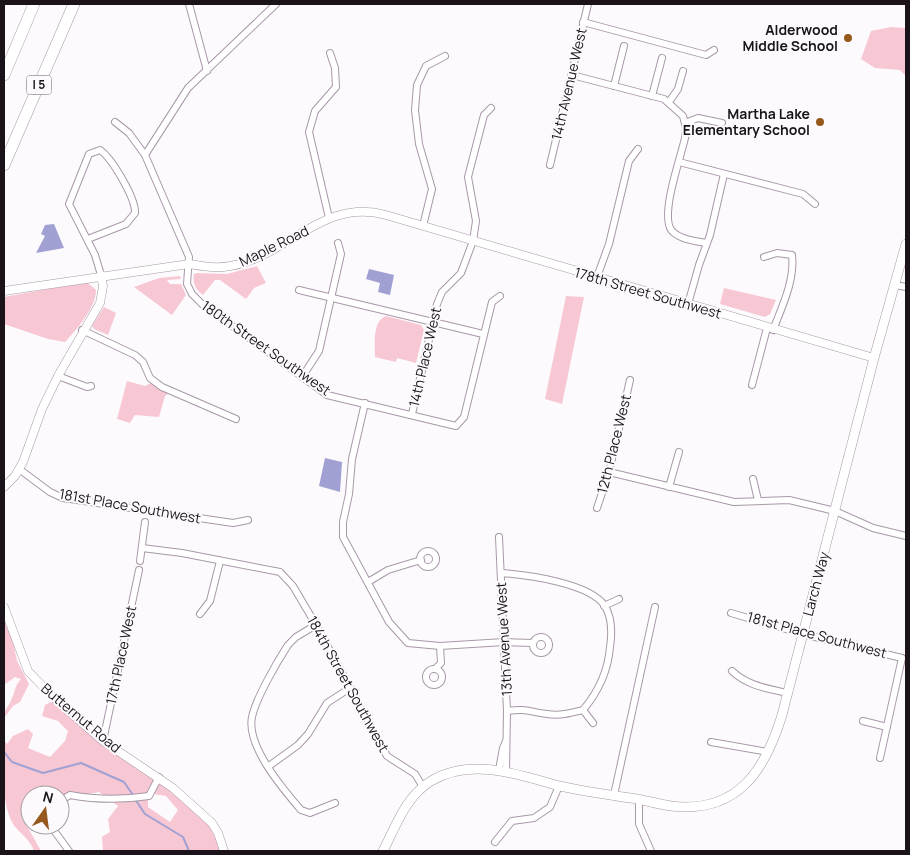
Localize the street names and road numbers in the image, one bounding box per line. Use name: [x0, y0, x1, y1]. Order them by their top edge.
street label: 14th Avenue West: [546, 26, 591, 142]
road number: I 5: [26, 76, 52, 94]
street label: Maple Road: [236, 221, 312, 271]
street label: 178th Street Southwest: [572, 262, 724, 323]
street label: 180th Street Southwest: [198, 296, 335, 400]
street label: 14th Place West: [404, 305, 445, 409]
street label: 12th Place West: [592, 392, 635, 495]
street label: 181st Place Southwest: [58, 484, 203, 527]
street label: Larch Way: [798, 549, 833, 618]
street label: 13th Avenue West: [491, 581, 516, 696]
street label: 17th Place West: [101, 603, 140, 706]
street label: 181st Place Southwest: [745, 607, 889, 662]
street label: 184th Street Southwest: [303, 612, 394, 756]
street label: Butternut Road: [37, 679, 125, 757]

